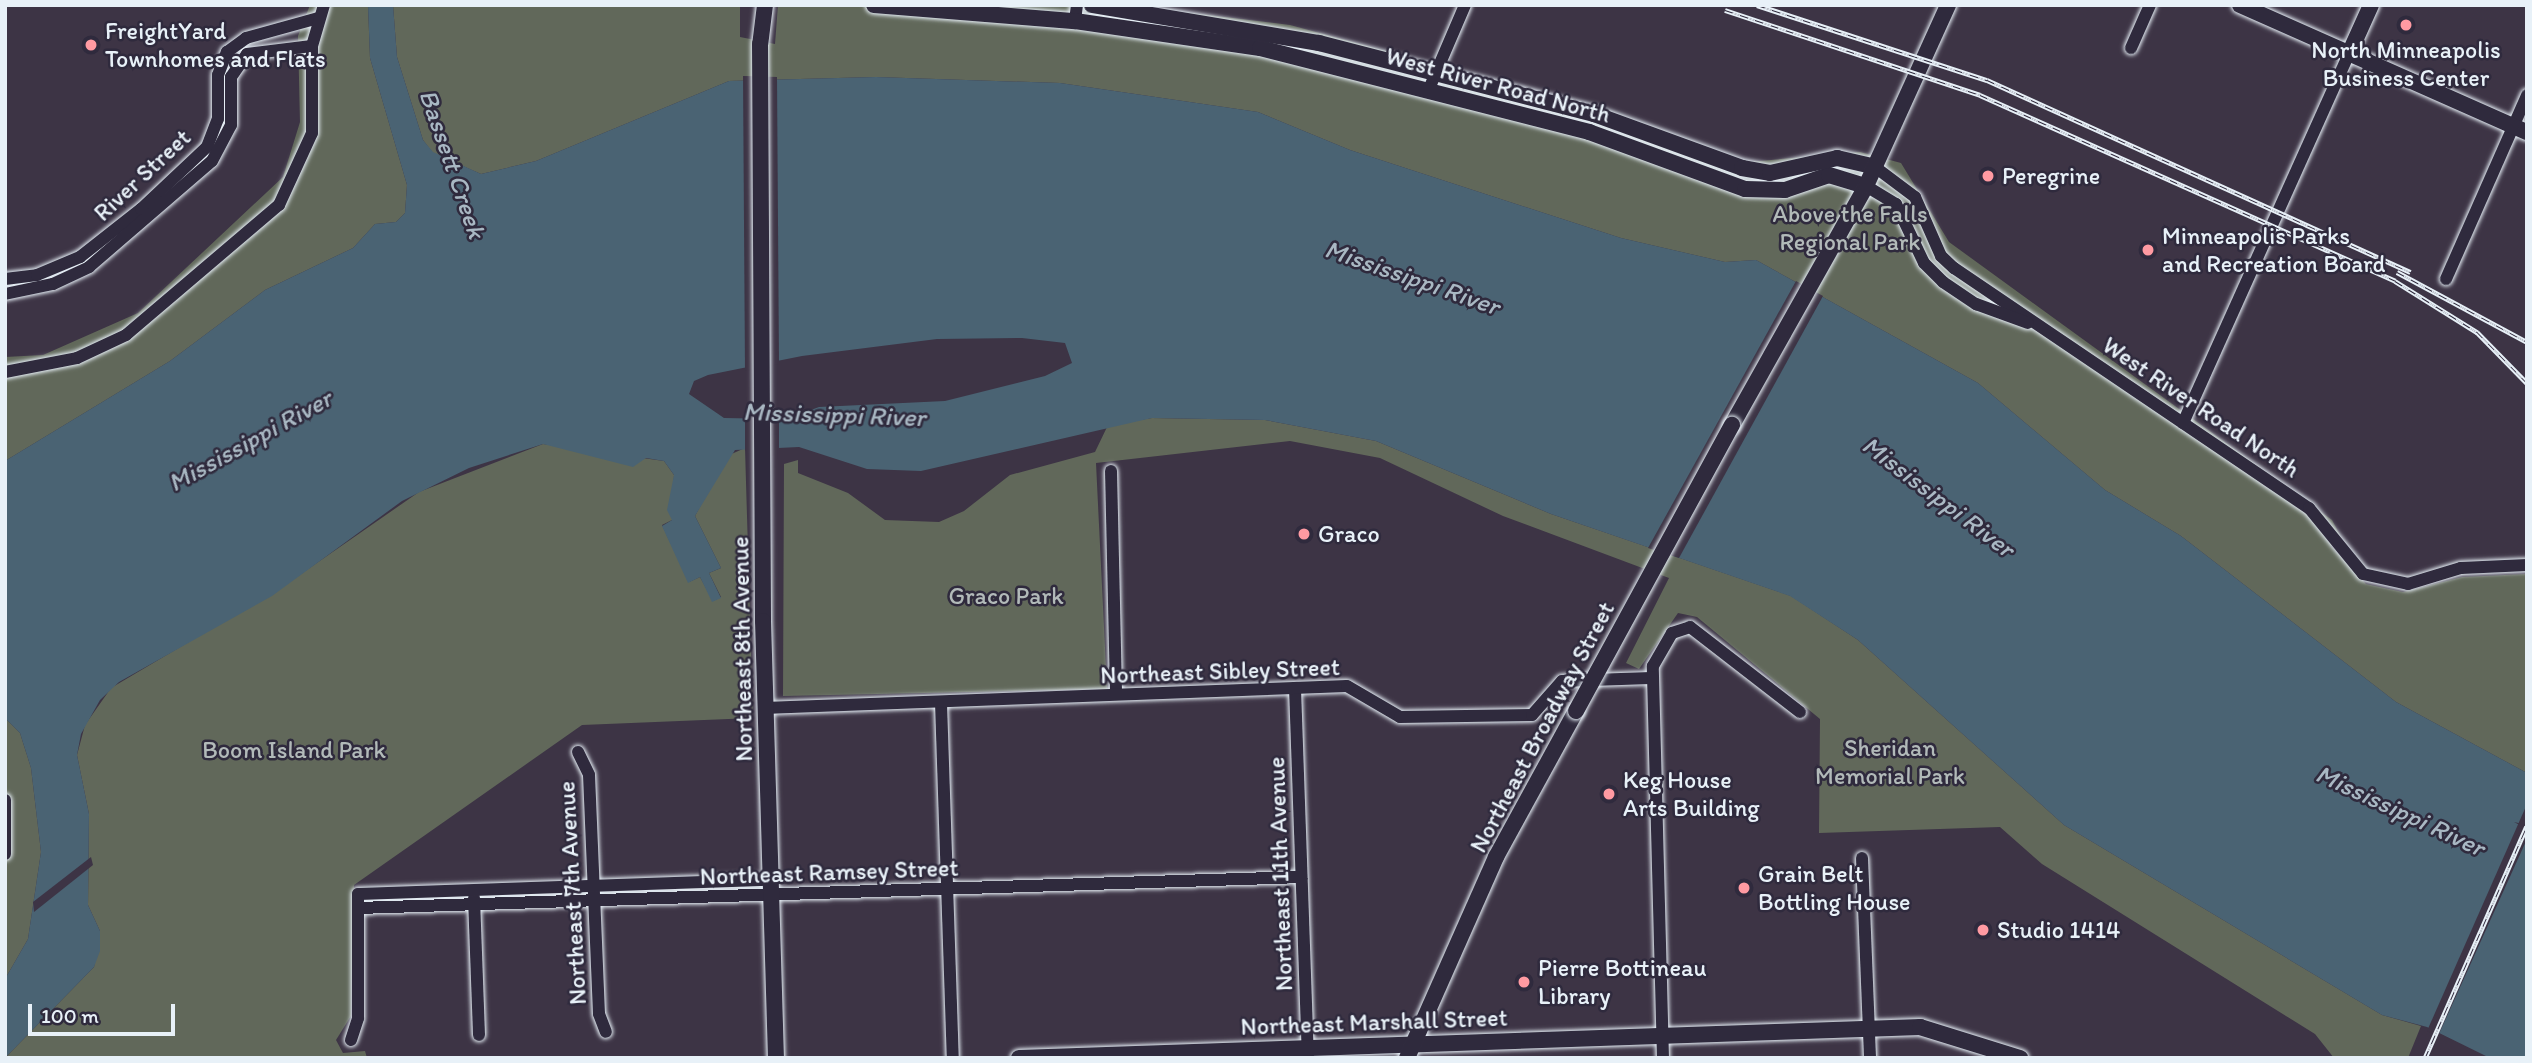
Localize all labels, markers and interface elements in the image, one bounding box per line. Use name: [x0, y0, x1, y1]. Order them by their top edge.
place label: FreightYard Townhomes and Flats: [105, 17, 326, 73]
marker: North Minneapolis Business Center: [2398, 17, 2414, 33]
place label: North Minneapolis Business Center: [2312, 36, 2500, 92]
marker: FreightYard Townhomes and Flats: [83, 37, 99, 53]
street label: West River Road North: [1383, 41, 1613, 129]
water label: Bassett Creek: [412, 86, 492, 242]
street label: River Street: [88, 123, 196, 227]
place label: Peregrine: [2002, 162, 2100, 190]
marker: Peregrine: [1980, 168, 1996, 184]
park label: Above the Falls Regional Park: [1773, 200, 1927, 256]
place label: Minneapolis Parks and Recreation Board: [2162, 222, 2385, 278]
water label: Mississippi River: [1321, 234, 1503, 322]
marker: Minneapolis Parks and Recreation Board: [2140, 242, 2156, 258]
street label: West River Road North: [2097, 331, 2305, 483]
water label: Mississippi River: [163, 383, 337, 499]
water label: Mississippi River: [742, 396, 926, 434]
water label: Mississippi River: [1856, 430, 2020, 564]
place label: Graco: [1318, 520, 1380, 548]
marker: Graco: [1296, 526, 1312, 542]
street label: Northeast 8th Avenue: [726, 537, 758, 761]
park label: Graco Park: [949, 582, 1063, 610]
street label: Northeast Broadway Street: [1464, 597, 1620, 857]
street label: Northeast Sibley Street: [1100, 652, 1340, 690]
park label: Sheridan Memorial Park: [1815, 734, 1965, 790]
park label: Boom Island Park: [202, 736, 386, 764]
street label: Northeast 11th Avenue: [1262, 757, 1298, 991]
water label: Mississippi River: [2311, 758, 2489, 864]
place label: Keg House Arts Building: [1623, 766, 1760, 822]
street label: Northeast 7th Avenue: [552, 781, 592, 1005]
marker: Keg House Arts Building: [1601, 786, 1617, 802]
street label: Northeast Ramsey Street: [700, 853, 958, 891]
place label: Grain Belt Bottling House: [1758, 860, 1911, 916]
marker: Grain Belt Bottling House: [1736, 880, 1752, 896]
place label: Studio 1414: [1997, 916, 2120, 944]
marker: Studio 1414: [1975, 922, 1991, 938]
place label: Pierre Bottineau Library: [1538, 954, 1707, 1010]
marker: Pierre Bottineau Library: [1516, 974, 1532, 990]
scale bar: [32, 990, 178, 1034]
text: 100 m: [41, 1003, 99, 1028]
street label: Northeast Marshall Street: [1240, 1003, 1508, 1041]

